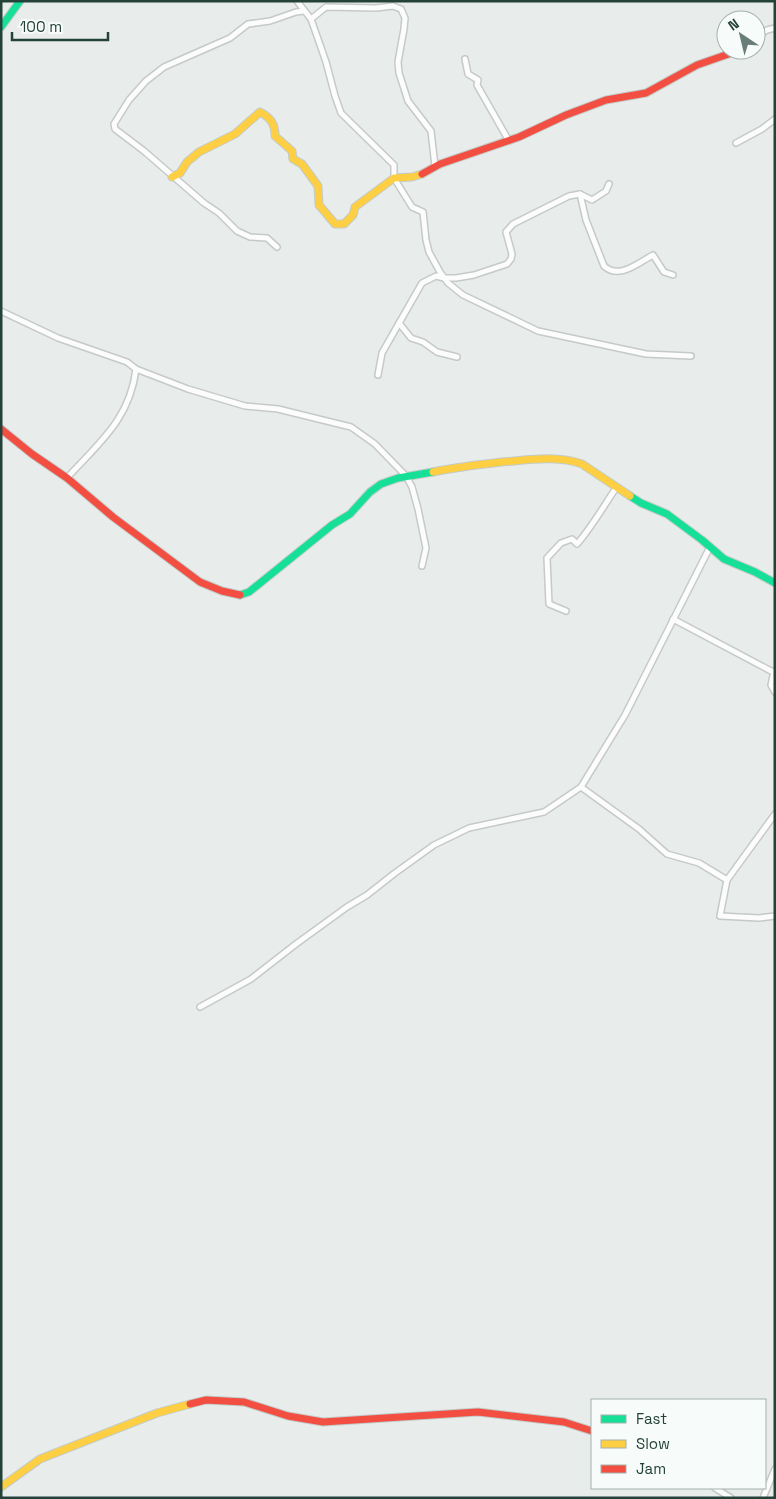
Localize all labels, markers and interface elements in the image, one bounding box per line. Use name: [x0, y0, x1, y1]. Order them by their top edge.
scale bar: [12, 10, 109, 42]
north arrow: [716, 10, 766, 60]
text: N: [725, 14, 743, 34]
text: 100 m: [20, 17, 62, 36]
legend: [591, 1399, 766, 1489]
text: Fast: [636, 1409, 667, 1428]
text: Slow: [636, 1434, 670, 1453]
text: Jam: [636, 1459, 666, 1478]

